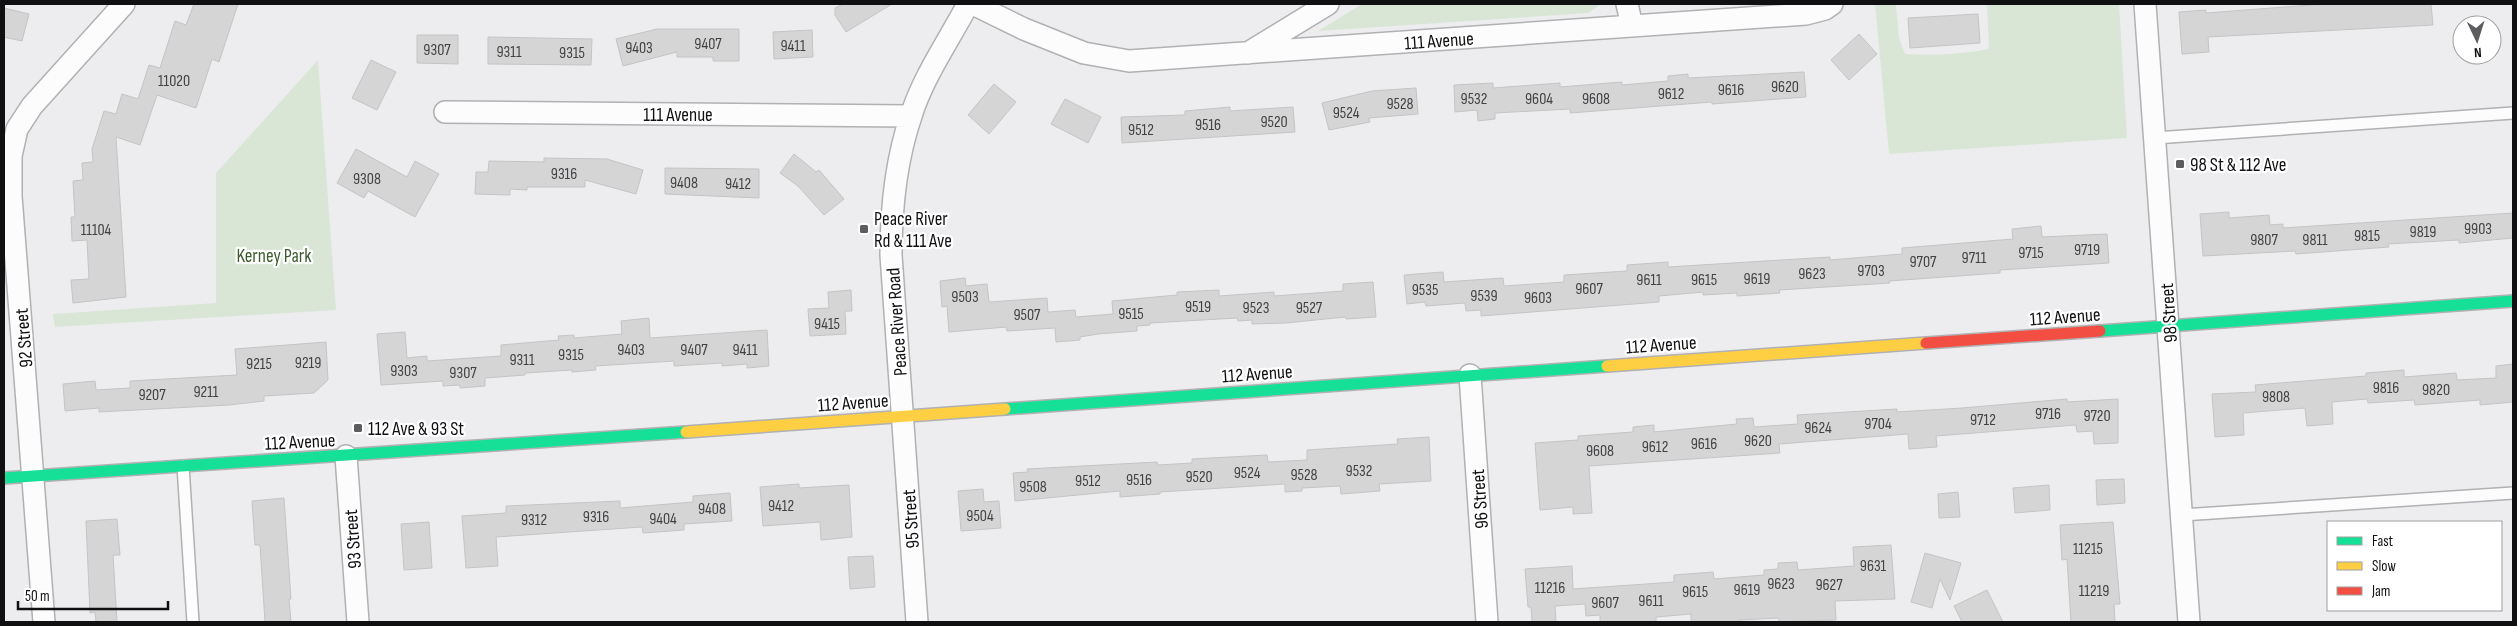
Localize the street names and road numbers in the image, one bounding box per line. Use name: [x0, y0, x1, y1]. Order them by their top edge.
street label: 111 Avenue: [1404, 28, 1475, 55]
street label: 111 Avenue: [643, 104, 713, 127]
street label: Peace River Road: [882, 267, 913, 377]
street label: 98 Street: [2156, 282, 2183, 344]
street label: 112 Avenue: [2029, 304, 2101, 331]
street label: 92 Street: [10, 307, 39, 368]
street label: 112 Avenue: [1625, 332, 1697, 359]
street label: 112 Avenue: [1221, 361, 1293, 388]
street label: 112 Avenue: [817, 390, 889, 417]
street label: 112 Avenue: [264, 429, 336, 456]
street label: 96 Street: [1467, 468, 1494, 530]
street label: 95 Street: [898, 488, 925, 549]
street label: 93 Street: [340, 508, 367, 569]

